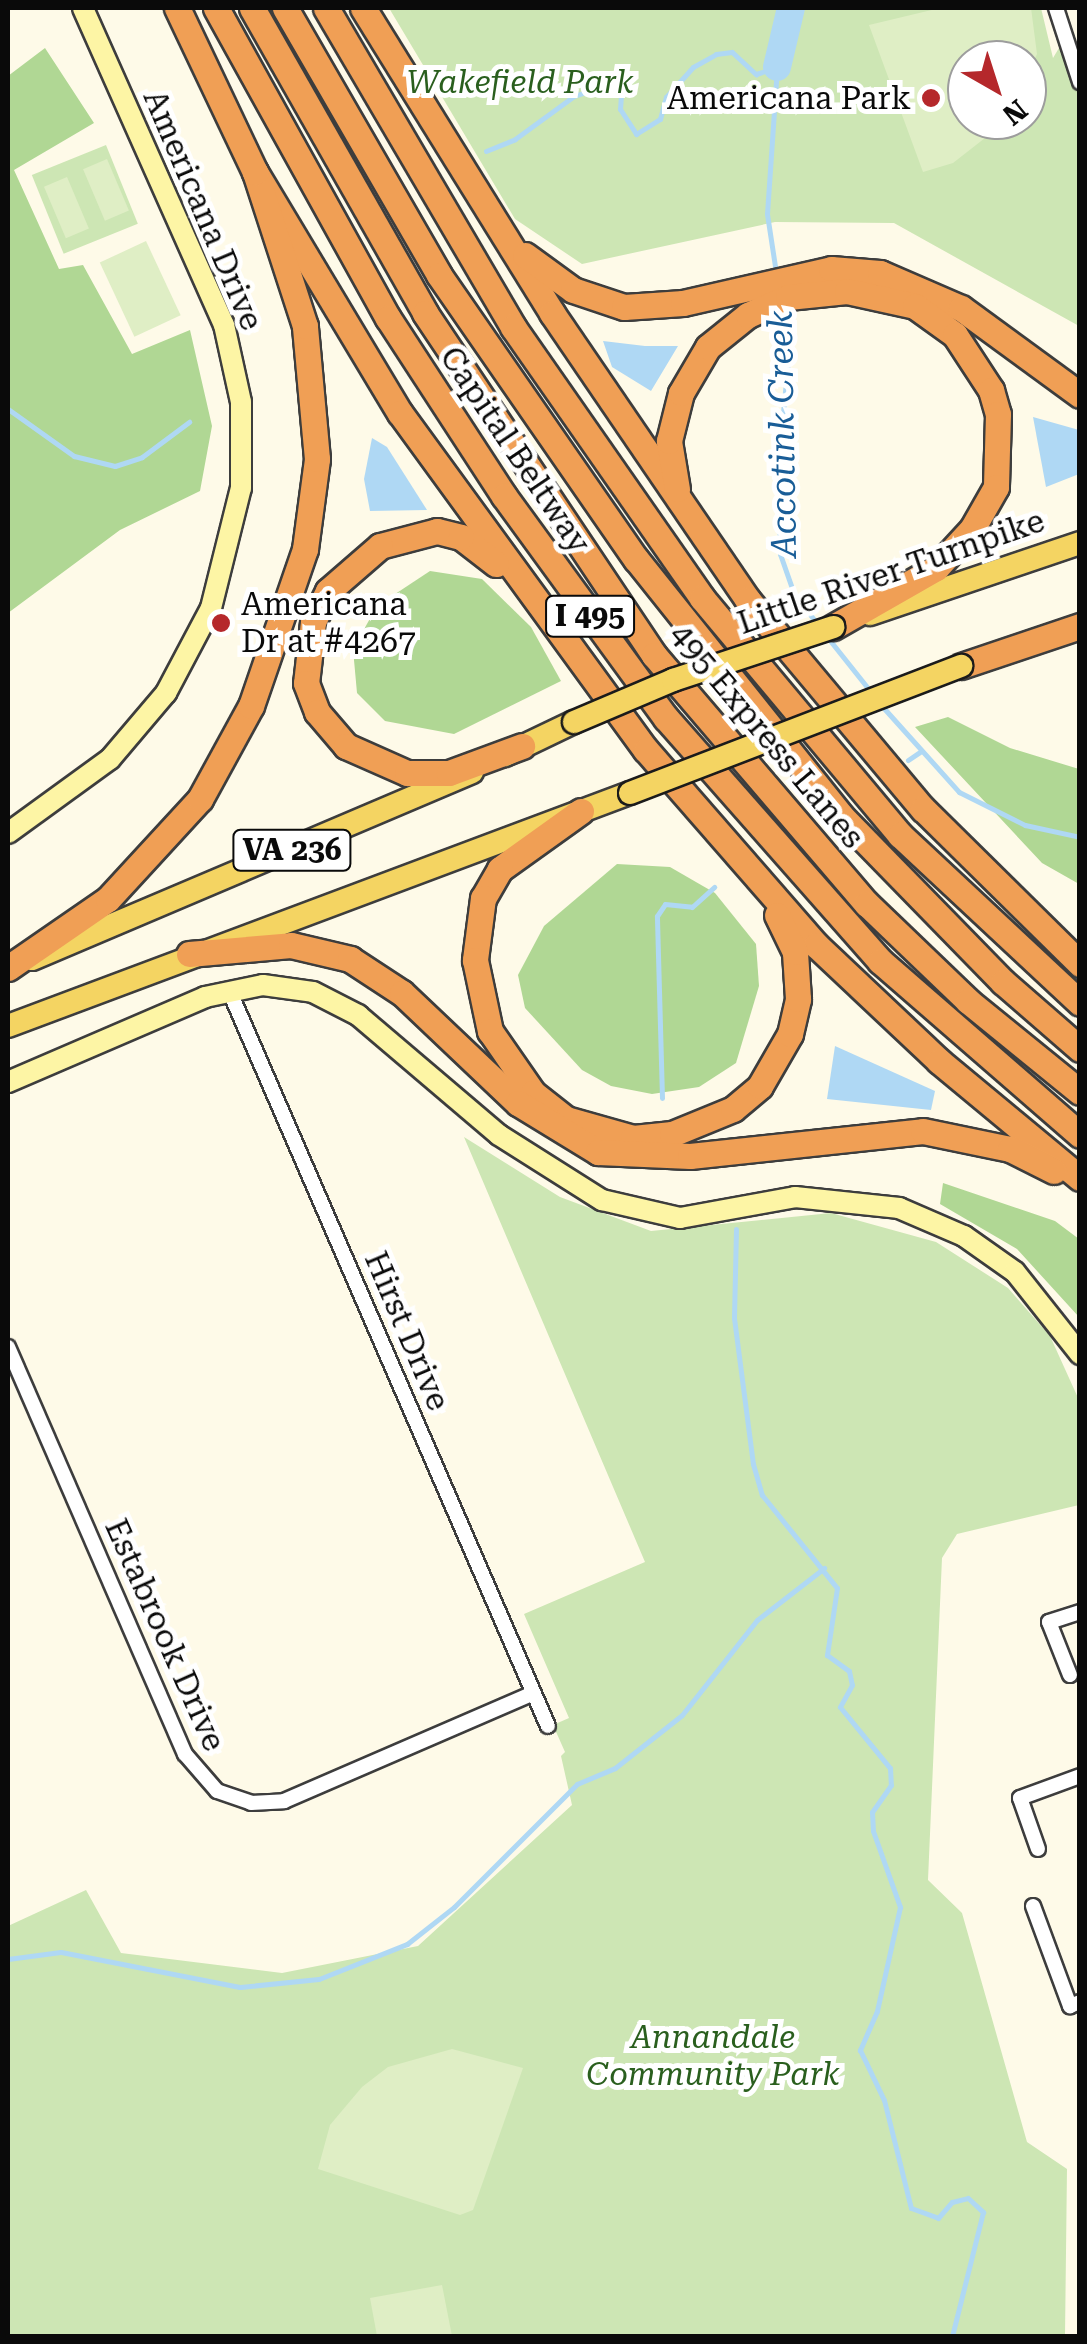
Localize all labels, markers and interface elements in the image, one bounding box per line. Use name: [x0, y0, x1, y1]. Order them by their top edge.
north arrow: [947, 40, 1047, 140]
park label: Wakefield Park: [407, 63, 633, 101]
place label: Americana Park: [667, 79, 911, 117]
street label: Americana Drive: [135, 84, 271, 336]
marker: Americana Park: [920, 87, 942, 109]
text: N: [996, 93, 1034, 132]
water label: Accotink Creek: [760, 310, 806, 558]
street label: Capital Beltway: [432, 339, 598, 561]
street label: Little River Turnpike: [733, 501, 1049, 643]
place label: Americana Dr at #4267: [241, 586, 416, 661]
road number: I 495: [545, 591, 635, 641]
marker: Americana Dr at #4267: [210, 612, 232, 634]
street label: 495 Express Lanes: [662, 616, 872, 856]
road number: VA 236: [232, 825, 352, 875]
street label: Hirst Drive: [356, 1246, 458, 1416]
street label: Estabrook Drive: [97, 1513, 233, 1757]
park label: Annandale Community Park: [586, 2019, 840, 2094]

